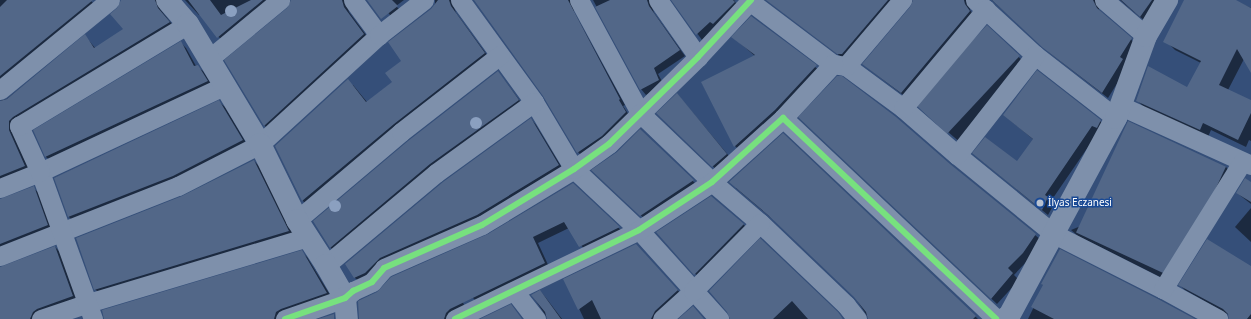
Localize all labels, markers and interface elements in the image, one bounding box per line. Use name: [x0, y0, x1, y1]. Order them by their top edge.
place label: İlyas Eczanesi: [1048, 197, 1112, 209]
marker: İlyas Eczanesi: [1035, 198, 1045, 208]

